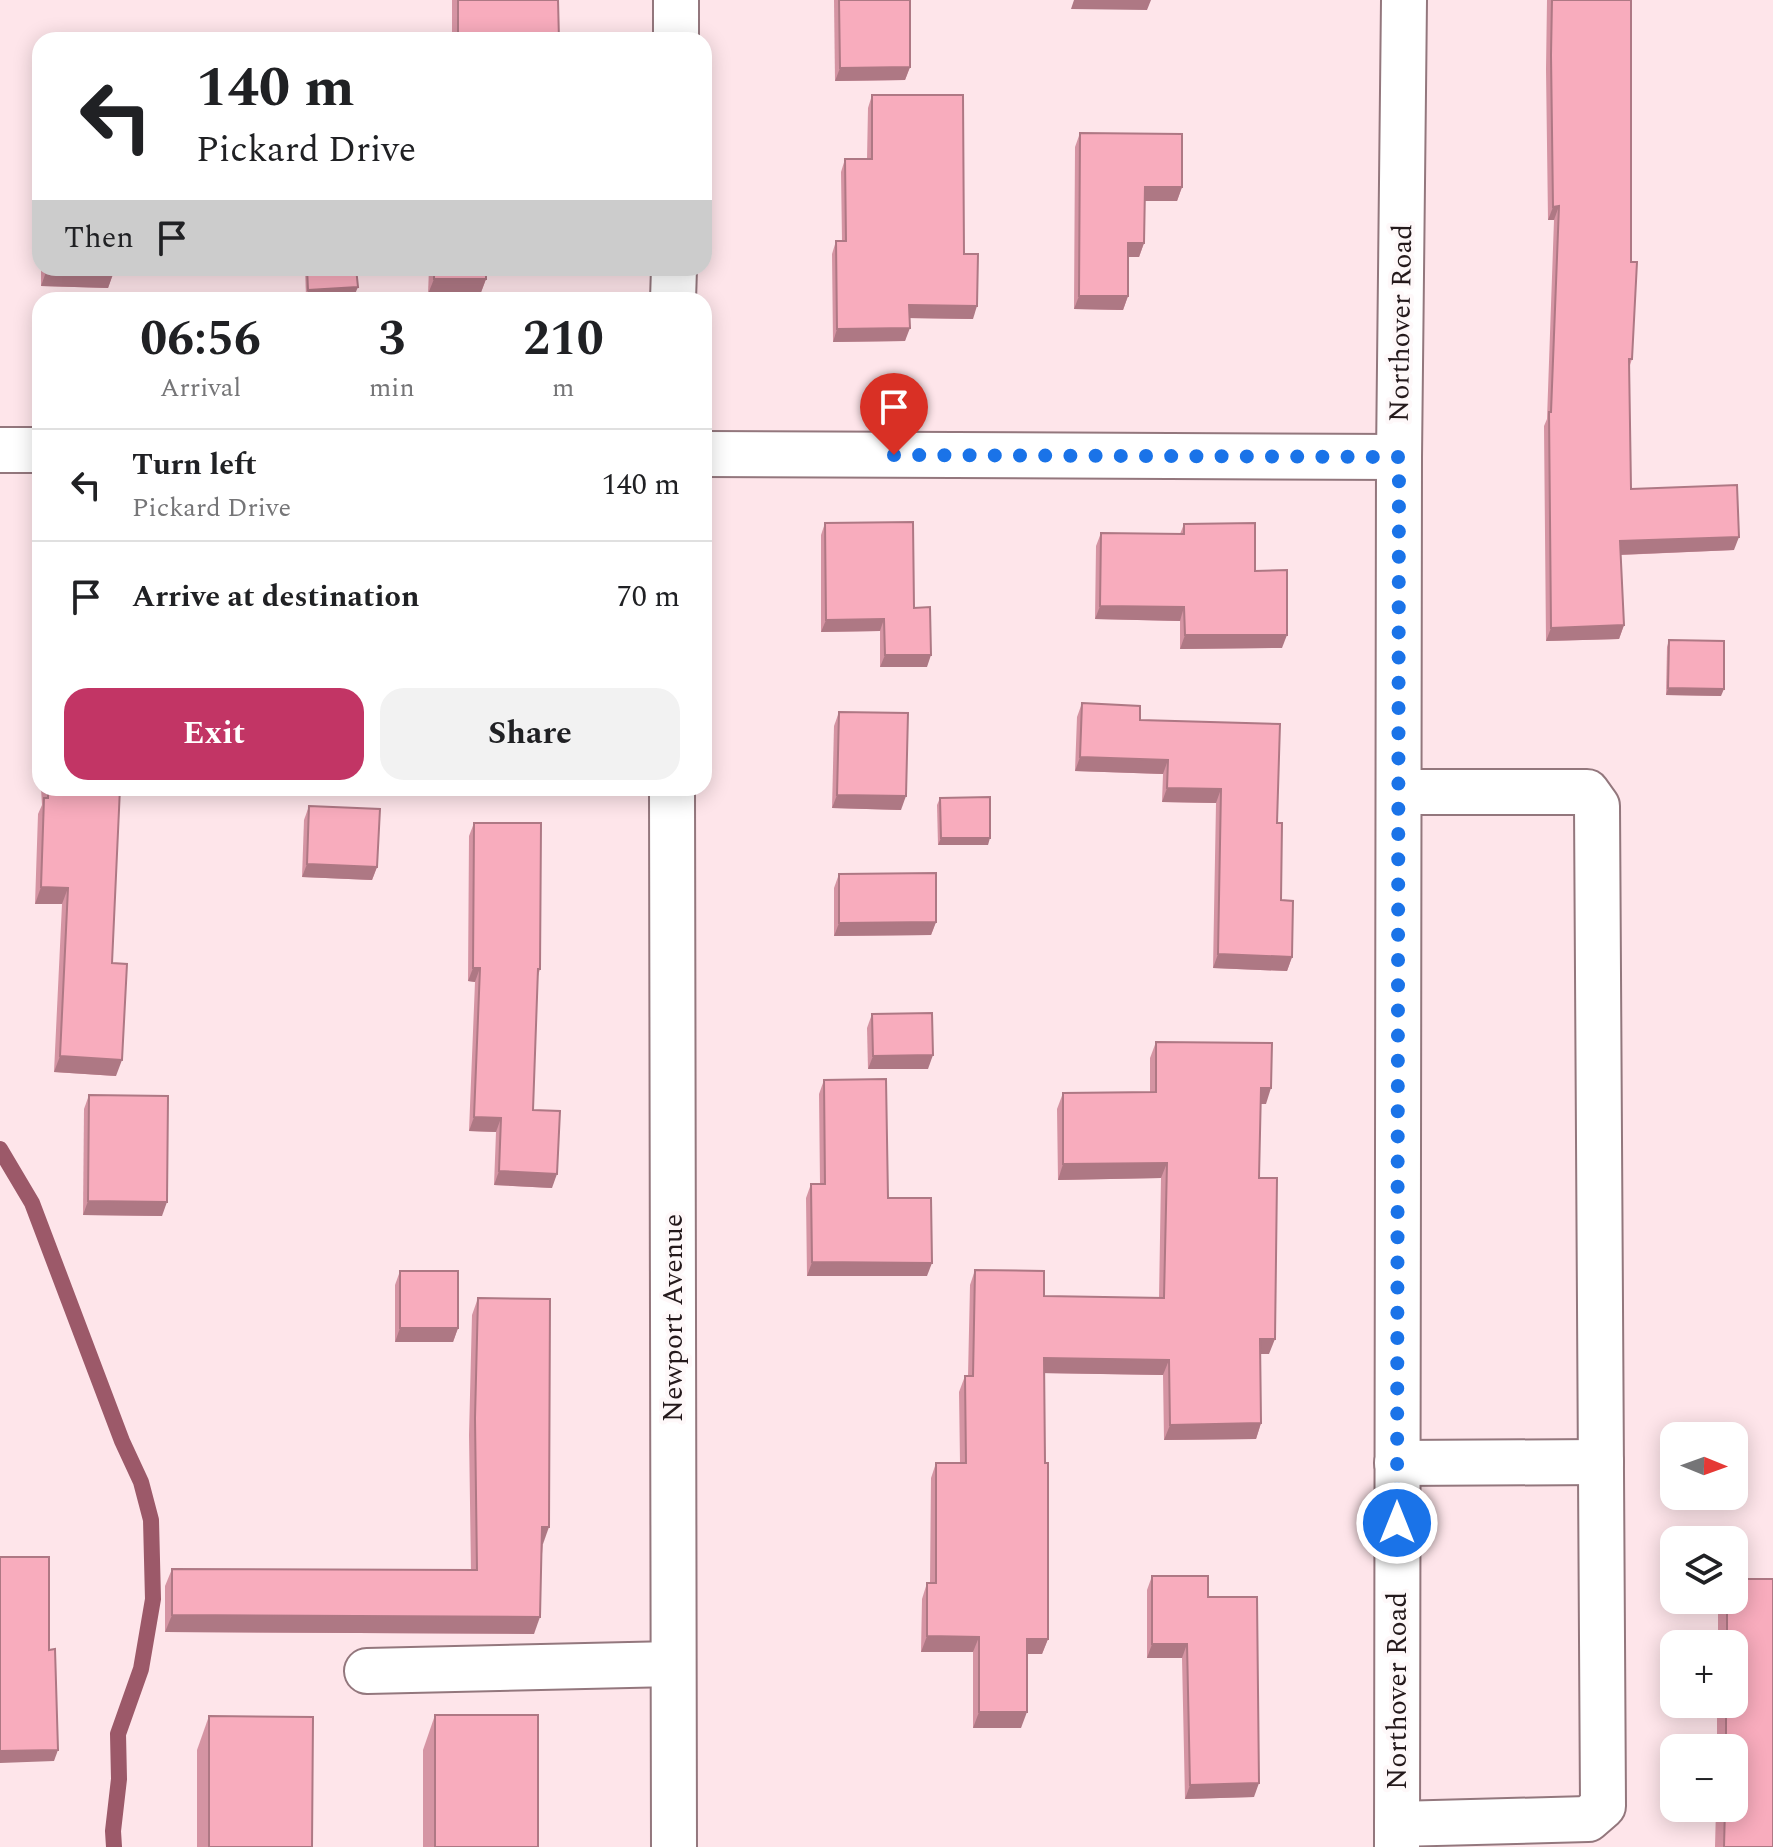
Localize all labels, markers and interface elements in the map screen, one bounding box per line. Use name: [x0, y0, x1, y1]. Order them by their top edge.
text: 140 m: [196, 46, 355, 131]
icon: left: [64, 64, 168, 168]
text: Pickard Drive: [196, 123, 416, 178]
text: Then: [64, 215, 134, 261]
icon: arrive: [150, 216, 194, 260]
street label: Northover Road: [1378, 224, 1424, 422]
text: 06:56: [140, 303, 261, 376]
text: 3: [378, 303, 405, 376]
text: 210: [523, 303, 604, 376]
text: Arrival: [160, 368, 241, 408]
text: min: [369, 368, 415, 408]
text: m: [552, 368, 574, 408]
pin: [860, 373, 928, 455]
icon: arrive: [872, 385, 916, 429]
text: Turn left: [132, 442, 257, 488]
text: 140 m: [602, 462, 680, 508]
icon: left: [64, 463, 108, 507]
text: Pickard Drive: [132, 488, 291, 528]
text: Arrive at destination: [132, 574, 419, 620]
text: 70 m: [617, 574, 680, 620]
icon: arrive: [64, 575, 108, 619]
button: Exit: [64, 688, 364, 780]
button: Share: [380, 688, 680, 780]
street label: Newport Avenue: [652, 1214, 695, 1422]
north arrow: [1660, 1422, 1748, 1510]
map controls: [1660, 1422, 1748, 1822]
position arrow: [1355, 1481, 1439, 1565]
button: layers: [1660, 1526, 1748, 1614]
street label: Northover Road: [1376, 1592, 1419, 1790]
button: +: [1660, 1630, 1748, 1718]
button: −: [1660, 1734, 1748, 1822]

